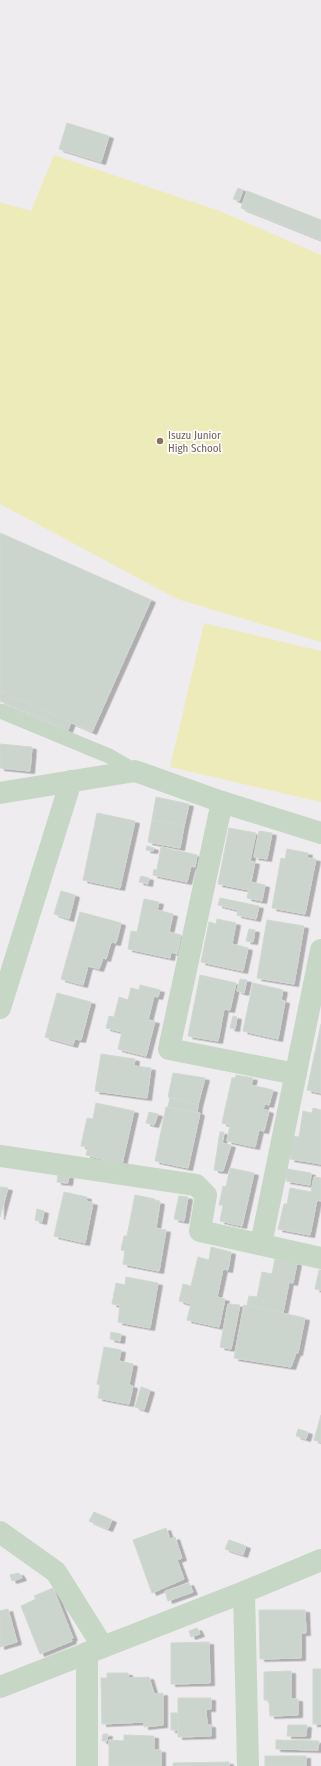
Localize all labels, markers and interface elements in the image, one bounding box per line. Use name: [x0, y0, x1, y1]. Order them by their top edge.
place label: Isuzu Junior High School: [168, 429, 222, 455]
marker: Isuzu Junior High School: [155, 436, 165, 446]

